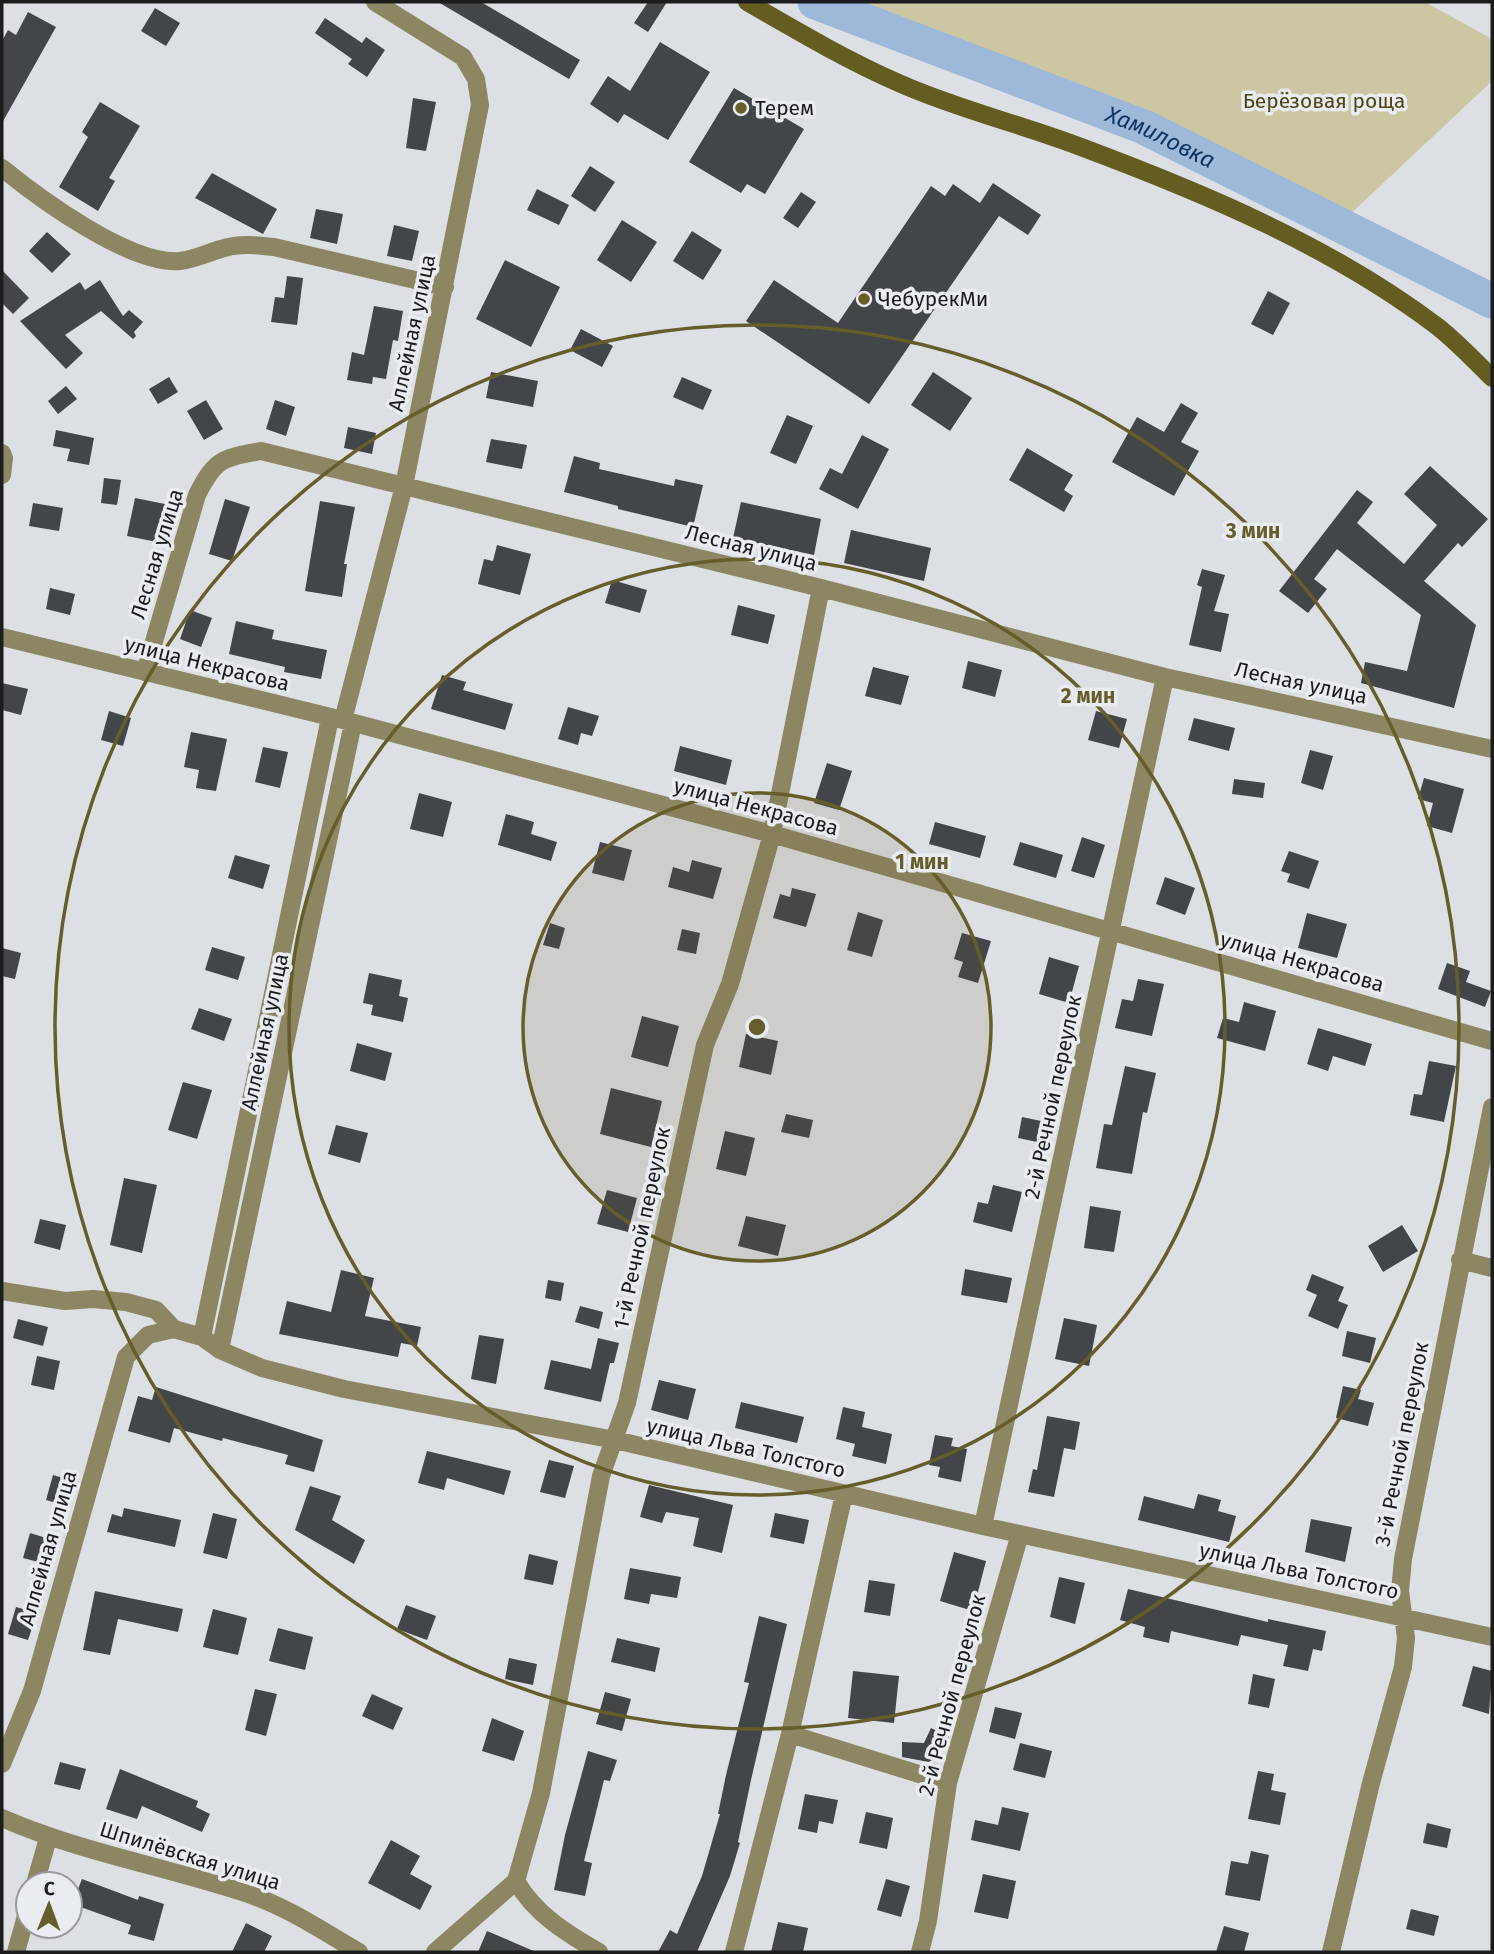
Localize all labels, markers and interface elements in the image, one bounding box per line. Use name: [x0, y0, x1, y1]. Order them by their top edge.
park label: Берёзовая роща: [1243, 88, 1405, 114]
place label: Терем: [755, 95, 814, 121]
water label: Хамиловка: [1101, 99, 1220, 174]
marker: Терем: [733, 100, 749, 116]
street label: Аллейная улица: [383, 252, 441, 414]
place label: ЧебурекМи: [878, 286, 988, 312]
marker: ЧебурекМи: [856, 291, 872, 307]
street label: Лесная улица: [125, 486, 189, 622]
text: 3 мин: [1225, 518, 1280, 544]
street label: Лесная улица: [682, 519, 820, 577]
street label: улица Некрасова: [122, 631, 292, 697]
street label: Лесная улица: [1232, 656, 1370, 710]
text: 2 мин: [1061, 683, 1115, 709]
street label: улица Некрасова: [671, 773, 841, 841]
text: 1 мин: [895, 849, 949, 875]
street label: улица Некрасова: [1217, 926, 1387, 998]
street label: Аллейная улица: [236, 951, 294, 1113]
street label: 2-й Речной переулок: [1019, 993, 1087, 1201]
centre of rings: [745, 1015, 769, 1039]
street label: 1-й Речной переулок: [608, 1124, 676, 1332]
street label: 3-й Речной переулок: [1369, 1340, 1435, 1548]
street label: улица Льва Толстого: [644, 1412, 848, 1484]
street label: Аллейная улица: [13, 1468, 83, 1628]
street label: улица Льва Толстого: [1197, 1537, 1401, 1605]
street label: 2-й Речной переулок: [913, 1591, 991, 1799]
street label: Шпилёвская улица: [97, 1816, 283, 1896]
north arrow: [14, 1870, 84, 1940]
text: С: [44, 1877, 55, 1900]

